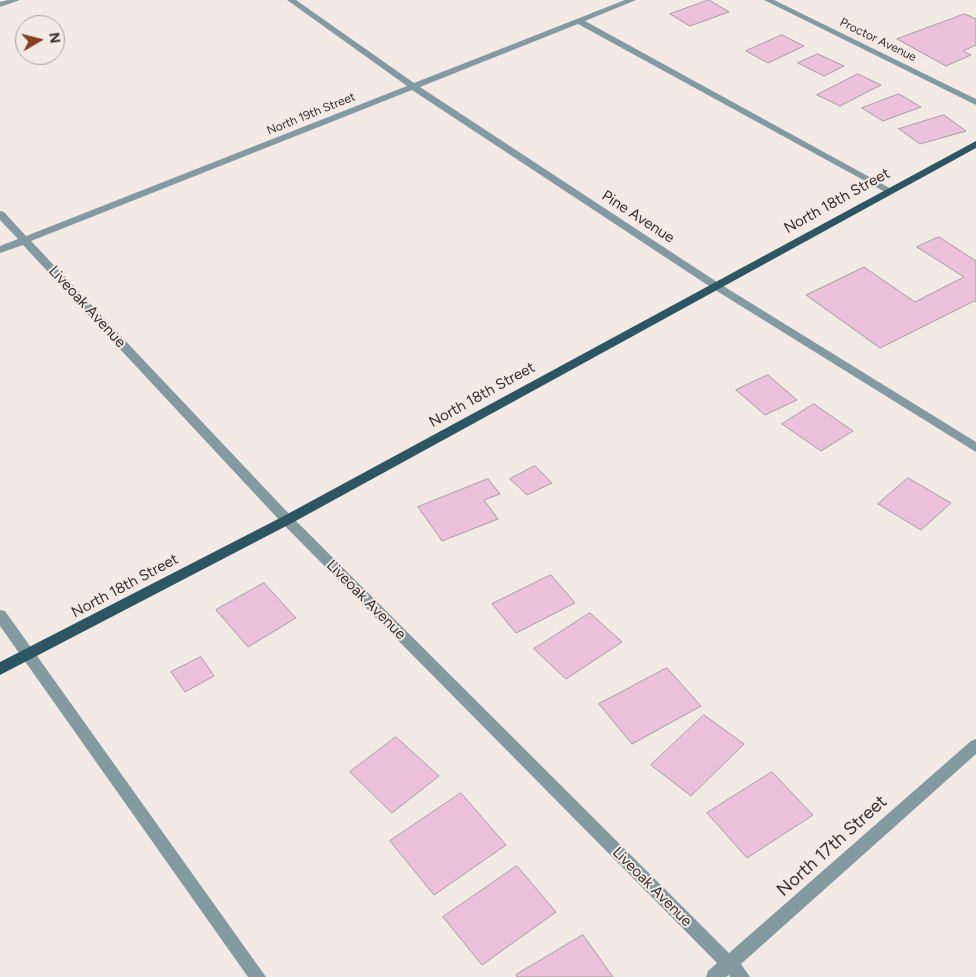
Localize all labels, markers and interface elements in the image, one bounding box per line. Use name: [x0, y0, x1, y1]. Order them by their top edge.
north arrow: [15, 15, 65, 65]
street label: Proctor Avenue: [837, 15, 919, 65]
text: N: [45, 31, 64, 45]
street label: North 19th Street: [265, 90, 357, 138]
street label: North 18th Street: [781, 164, 893, 238]
street label: Pine Avenue: [598, 187, 678, 247]
street label: Liveoak Avenue: [45, 262, 129, 352]
street label: North 18th Street: [426, 358, 538, 432]
street label: North 18th Street: [69, 550, 181, 622]
street label: Liveoak Avenue: [322, 556, 410, 644]
street label: North 17th Street: [773, 791, 891, 901]
street label: Liveoak Avenue: [608, 843, 696, 931]

